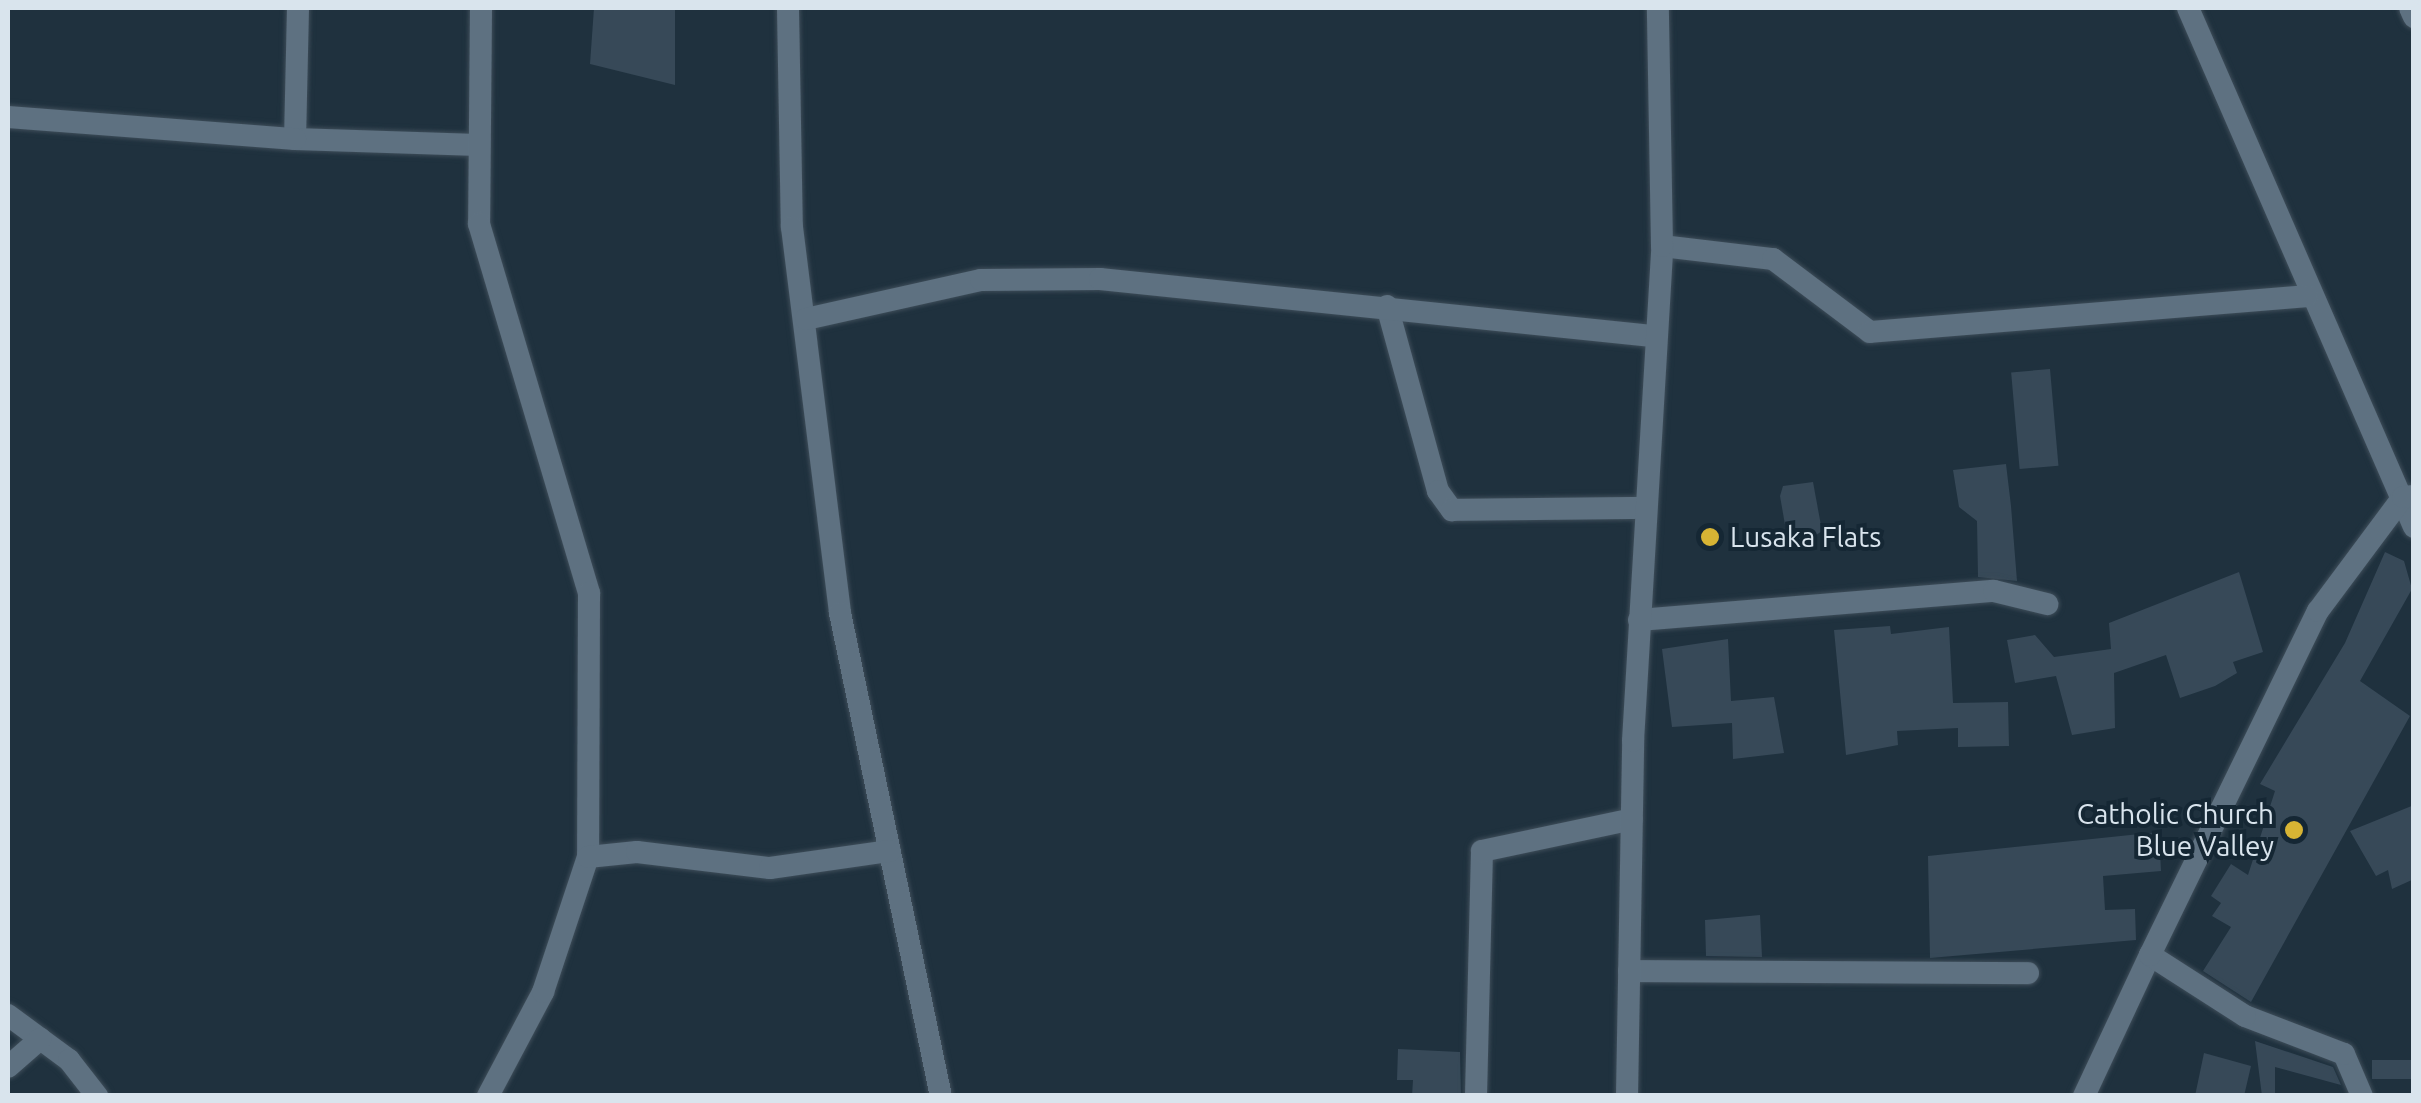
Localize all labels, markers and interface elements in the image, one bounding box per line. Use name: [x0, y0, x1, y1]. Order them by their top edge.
place label: Lusaka Flats: [1730, 520, 1881, 554]
marker: Lusaka Flats: [1699, 526, 1721, 548]
place label: Catholic Church Blue Valley: [2077, 797, 2274, 863]
marker: Catholic Church Blue Valley: [2283, 819, 2305, 841]

